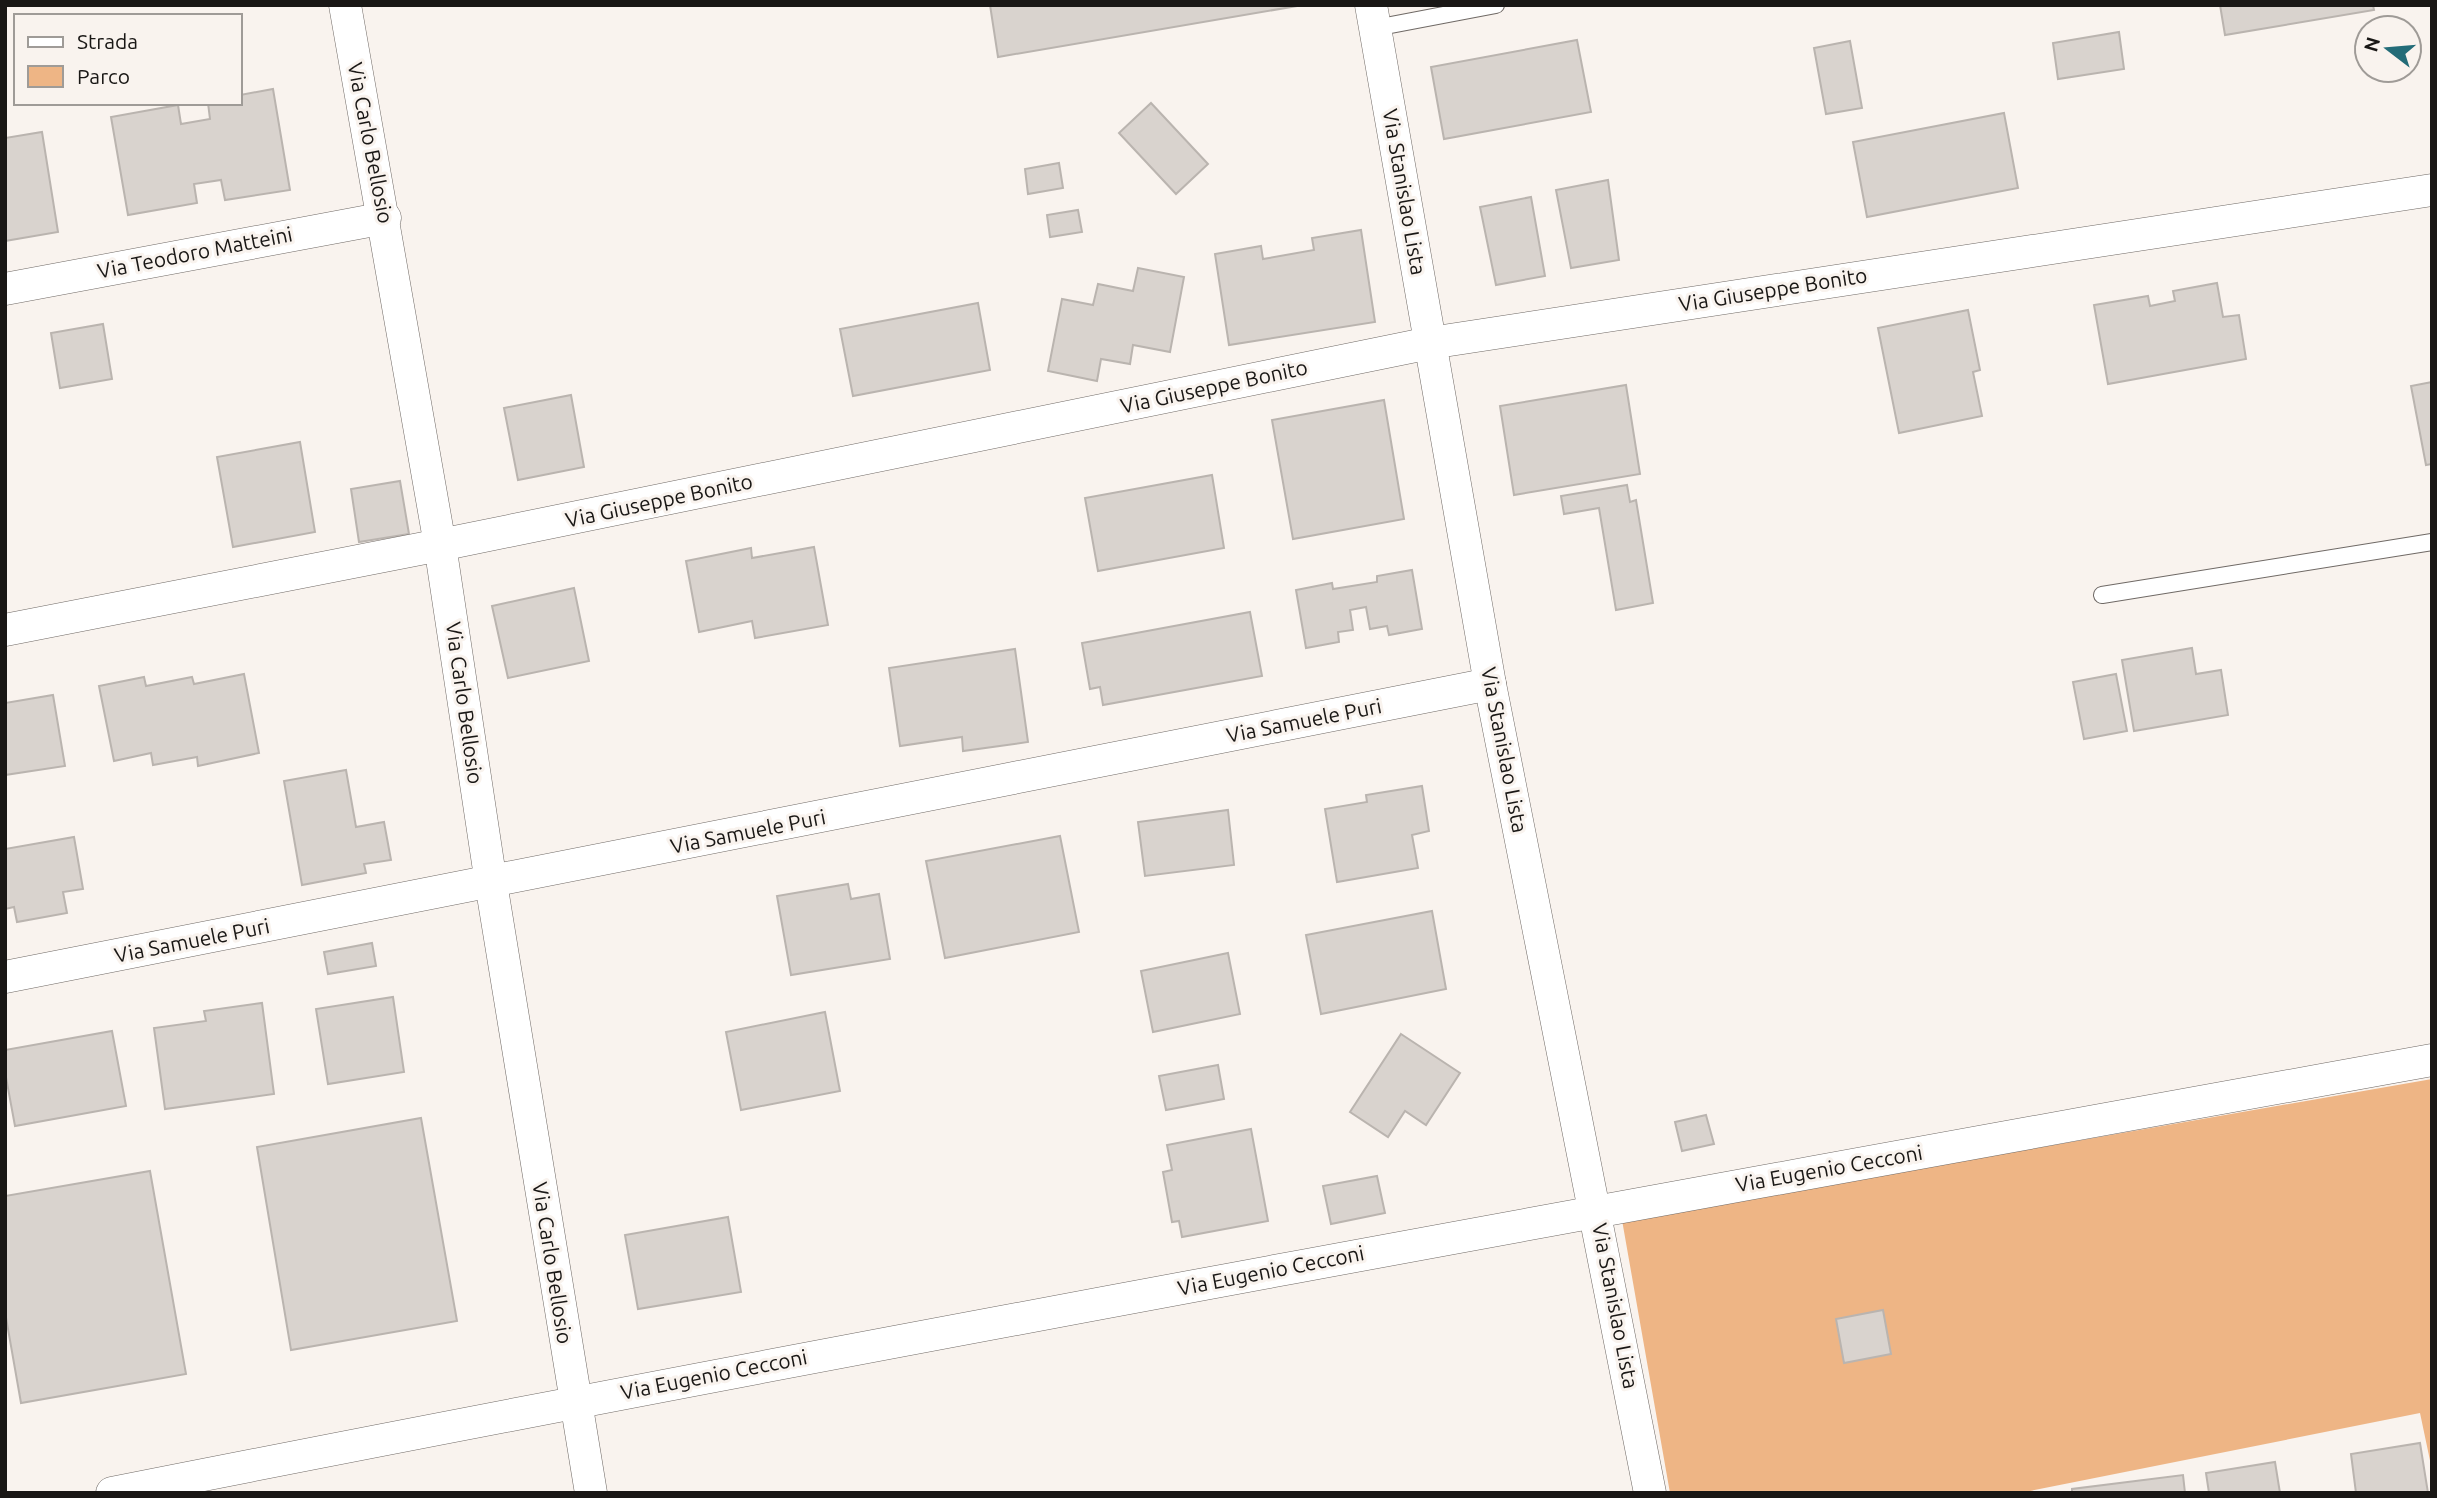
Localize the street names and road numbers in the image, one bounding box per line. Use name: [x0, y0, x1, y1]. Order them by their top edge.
street label: Via Carlo Bellosio: [344, 60, 398, 225]
street label: Via Stanislao Lista: [1379, 107, 1431, 277]
street label: Via Teodoro Matteini: [95, 221, 294, 283]
street label: Via Giuseppe Bonito: [1677, 262, 1869, 316]
street label: Via Giuseppe Bonito: [1118, 354, 1310, 418]
street label: Via Giuseppe Bonito: [563, 468, 755, 532]
street label: Via Carlo Bellosio: [442, 620, 488, 786]
street label: Via Stanislao Lista: [1477, 665, 1533, 835]
street label: Via Samuele Puri: [1224, 693, 1384, 747]
street label: Via Samuele Puri: [668, 804, 828, 858]
street label: Via Samuele Puri: [112, 913, 272, 967]
street label: Via Eugenio Cecconi: [1733, 1140, 1924, 1196]
street label: Via Carlo Bellosio: [528, 1180, 578, 1346]
street label: Via Stanislao Lista: [1588, 1221, 1644, 1391]
street label: Via Eugenio Cecconi: [1176, 1240, 1366, 1300]
street label: Via Eugenio Cecconi: [619, 1344, 809, 1404]

